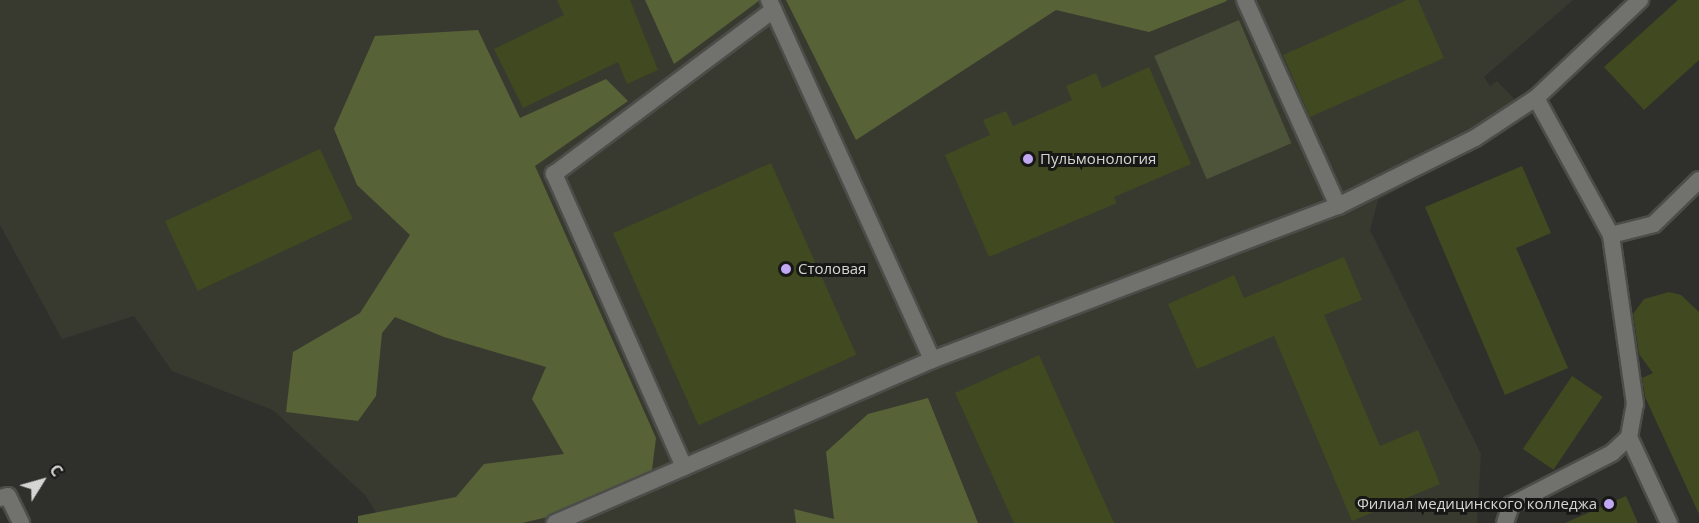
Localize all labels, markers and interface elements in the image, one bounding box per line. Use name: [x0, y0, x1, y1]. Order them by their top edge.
place label: Пульмонология: [1040, 150, 1156, 168]
marker: Пульмонология: [1021, 152, 1035, 166]
place label: Столовая: [798, 260, 866, 278]
marker: Столовая: [779, 262, 793, 276]
north arrow: [12, 451, 72, 511]
text: С: [45, 459, 68, 481]
place label: Филиал медицинского колледжа: [1357, 495, 1597, 513]
marker: Филиал медицинского колледжа: [1602, 497, 1616, 511]

